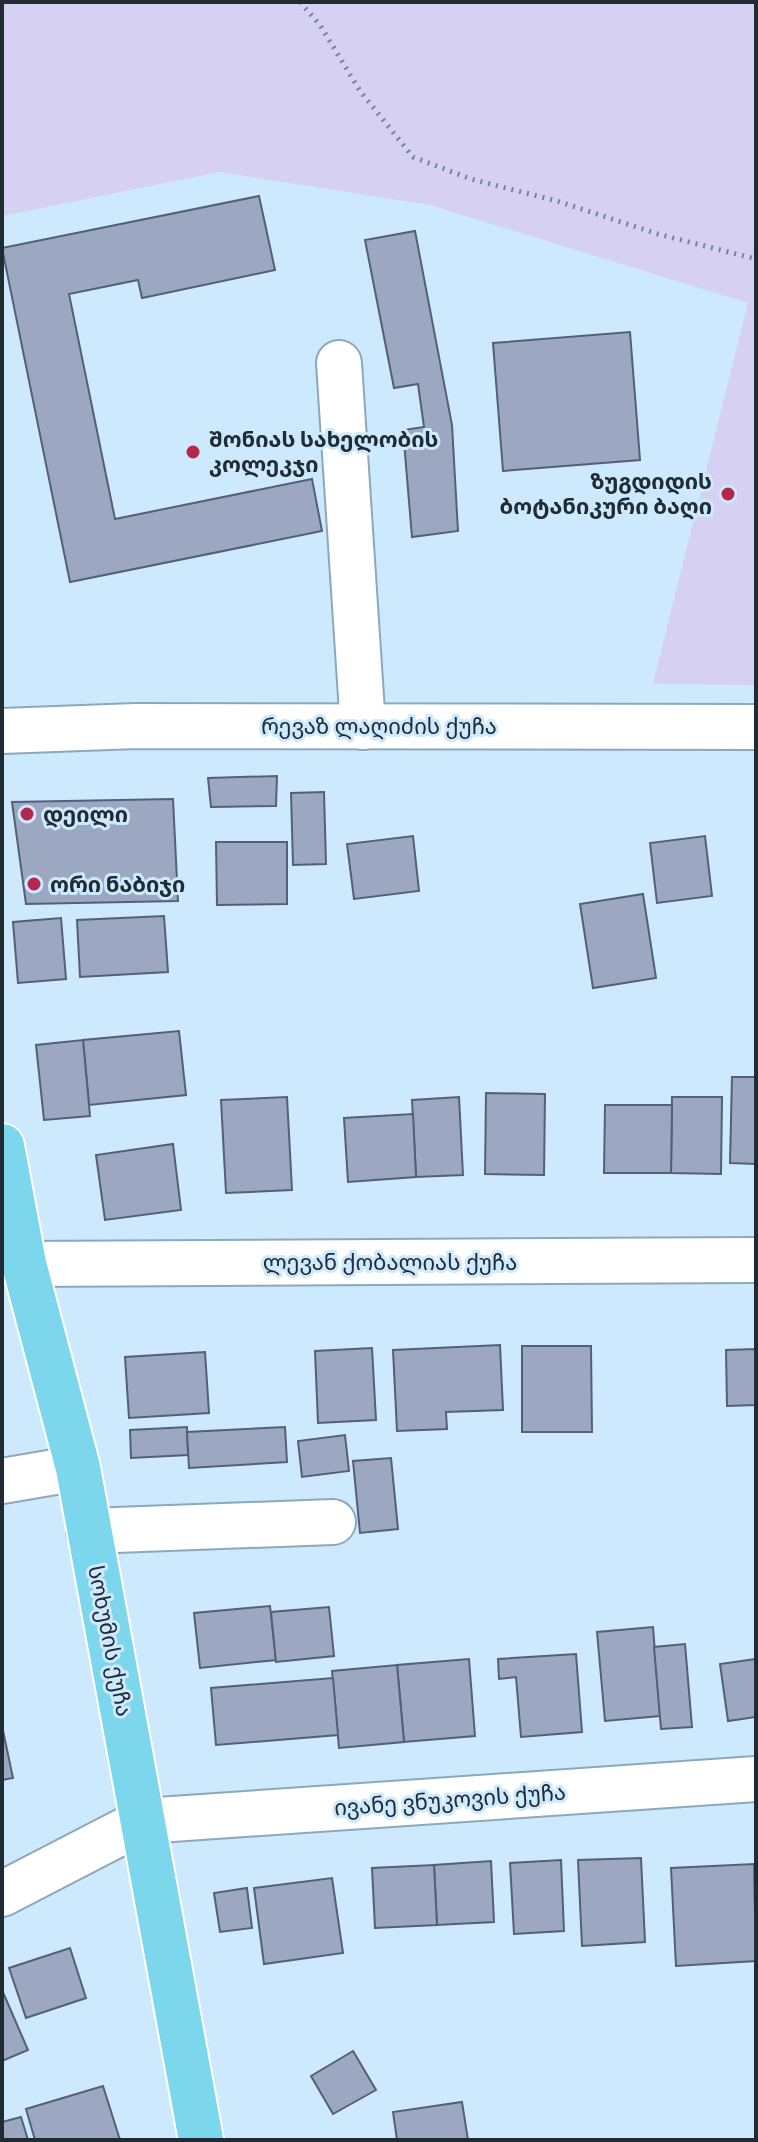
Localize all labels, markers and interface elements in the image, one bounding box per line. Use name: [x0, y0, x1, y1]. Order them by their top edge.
place label: შონიას სახელობის კოლეკჯი: [209, 426, 438, 478]
marker: შონიას სახელობის კოლეკჯი: [184, 443, 202, 461]
place label: ზუგდიდის ბოტანიკური ბაღი: [500, 468, 712, 520]
marker: ზუგდიდის ბოტანიკური ბაღი: [719, 485, 737, 503]
street label: რევაზ ლაღიძის ქუჩა: [261, 713, 497, 740]
place label: დეილი: [43, 801, 128, 828]
marker: დეილი: [18, 805, 36, 823]
place label: ორი ნაბიჯი: [50, 871, 185, 898]
marker: ორი ნაბიჯი: [25, 875, 43, 893]
street label: ლევან ქობალიას ქუჩა: [263, 1249, 517, 1276]
street label: სოხუმის ქუჩა: [82, 1563, 138, 1719]
street label: ივანე ვნუკოვის ქუჩა: [333, 1778, 567, 1822]

